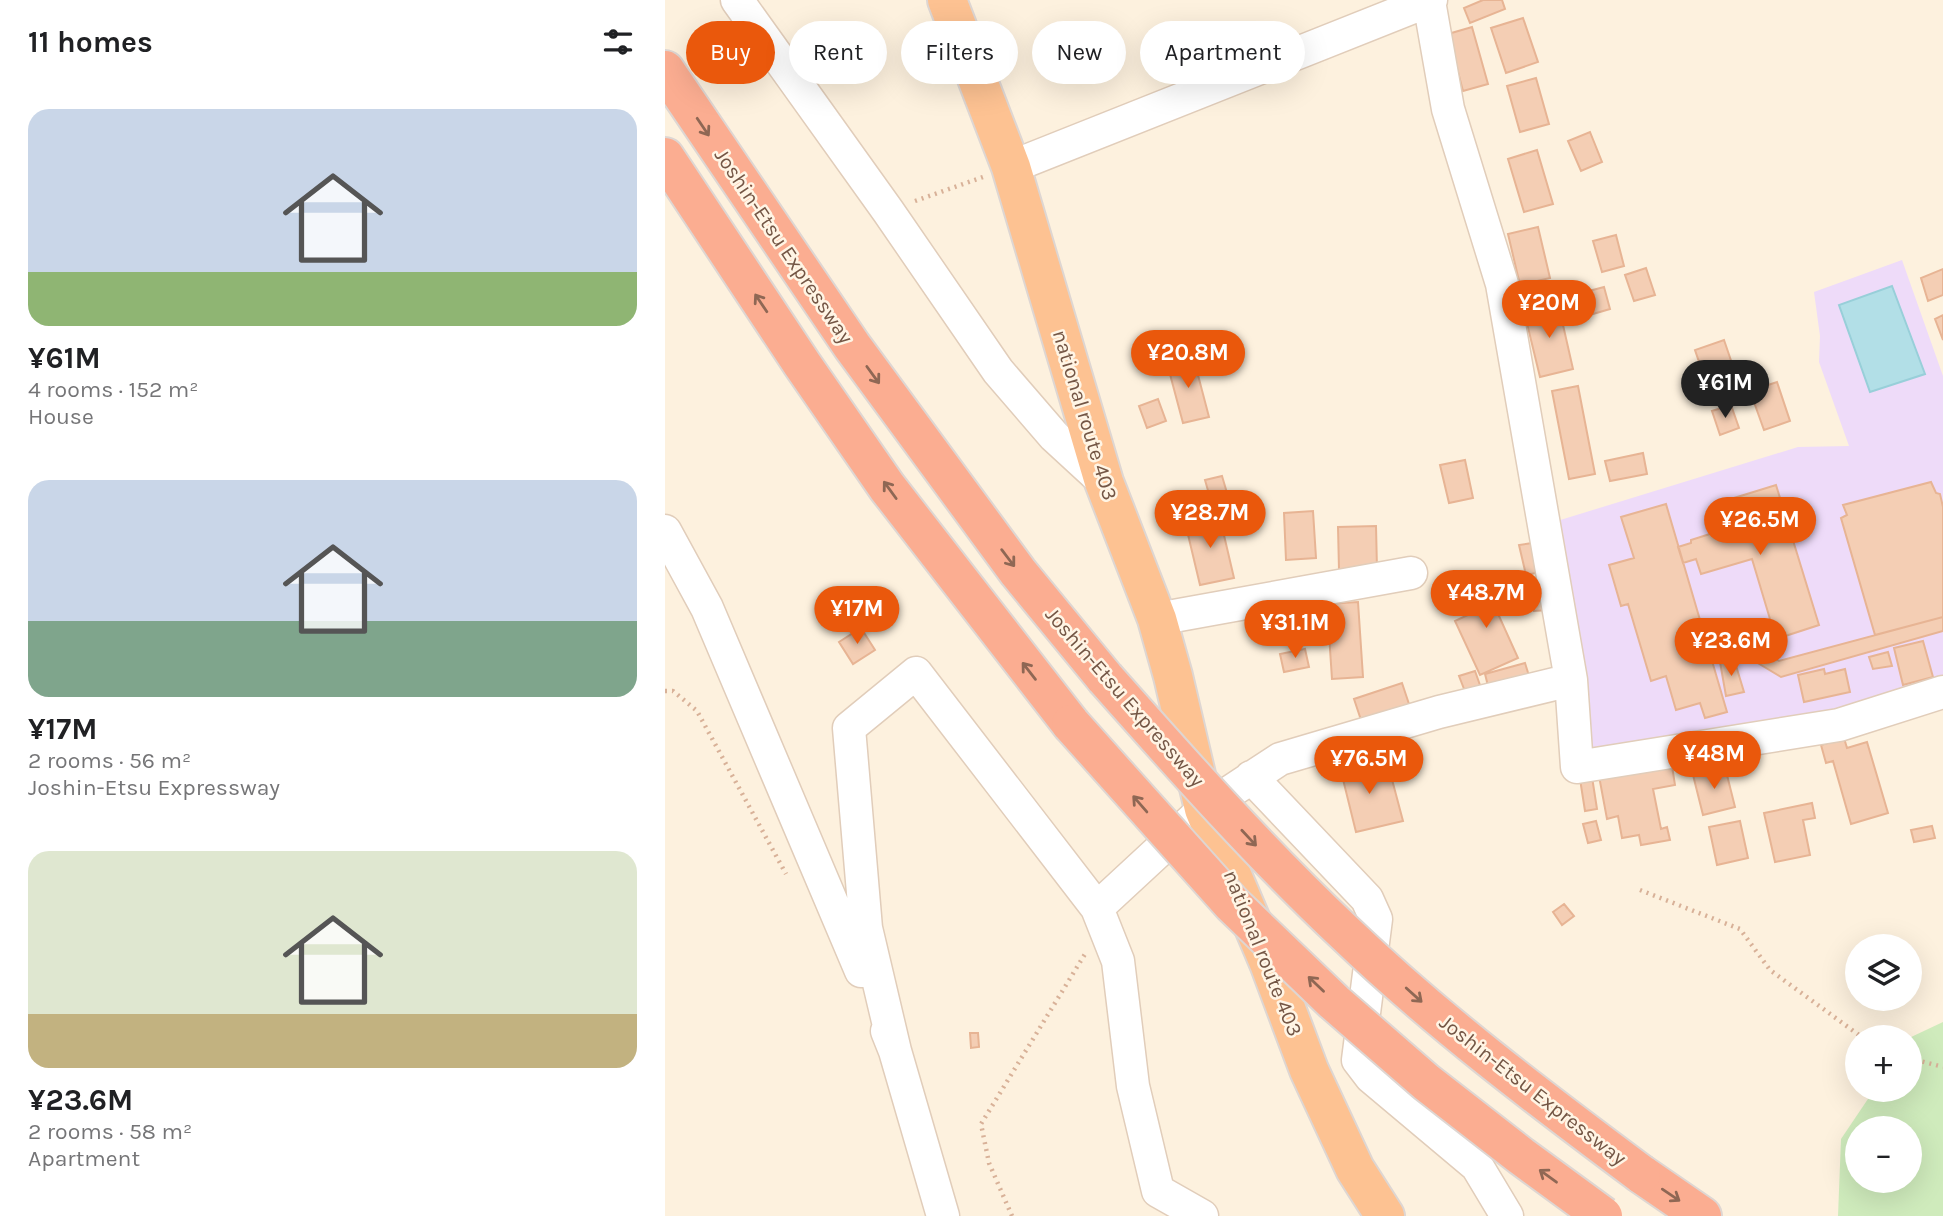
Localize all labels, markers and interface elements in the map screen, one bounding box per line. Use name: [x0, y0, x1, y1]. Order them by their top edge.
chip: Buy: [686, 21, 775, 84]
chip: Rent: [789, 21, 887, 84]
chip: Filters: [901, 21, 1018, 84]
chip: New: [1032, 21, 1126, 84]
chip: Apartment: [1140, 21, 1305, 84]
icon: filters: [599, 23, 637, 61]
text: 11 homes: [28, 24, 153, 60]
one-way arrow: [696, 117, 710, 136]
street label: Joshin-Etsu Expressway: [710, 144, 858, 348]
icon: home: [270, 155, 396, 281]
pin: ¥20M: [1508, 280, 1590, 340]
text: ¥20M: [1518, 289, 1580, 316]
one-way arrow: [754, 294, 768, 313]
street label: national route 403: [1048, 327, 1122, 503]
pin: ¥20.8M: [1131, 330, 1245, 390]
text: ¥20.8M: [1147, 339, 1229, 366]
text: ¥61M: [28, 340, 101, 376]
pin: ¥61M: [1684, 360, 1766, 420]
one-way arrow: [866, 365, 880, 384]
text: ¥61M: [1697, 369, 1753, 396]
text: 4 rooms · 152 m²: [28, 376, 199, 403]
text: House: [28, 403, 94, 430]
one-way arrow: [883, 481, 897, 500]
pin: ¥28.7M: [1153, 490, 1267, 550]
pin: ¥26.5M: [1703, 498, 1817, 557]
text: ¥28.7M: [1171, 499, 1249, 526]
text: ¥26.5M: [1720, 506, 1800, 533]
icon: home: [270, 526, 396, 652]
one-way arrow: [1000, 549, 1015, 568]
pin: ¥48.7M: [1429, 570, 1543, 630]
text: ¥48.7M: [1447, 579, 1525, 606]
pin: ¥17M: [816, 586, 898, 646]
text: ¥17M: [830, 595, 884, 622]
pin: ¥31.1M: [1238, 600, 1352, 660]
street label: Joshin-Etsu Expressway: [1040, 602, 1210, 792]
text: ¥31.1M: [1260, 609, 1330, 636]
pin: ¥23.6M: [1674, 618, 1788, 678]
text: ¥23.6M: [1691, 627, 1771, 654]
one-way arrow: [1021, 662, 1036, 680]
text: ¥17M: [28, 711, 97, 747]
pin: ¥48M: [1673, 732, 1755, 791]
pin: ¥76.5M: [1312, 736, 1426, 796]
text: ¥48M: [1683, 740, 1745, 767]
text: ¥76.5M: [1330, 745, 1408, 772]
text: 2 rooms · 56 m²: [28, 747, 191, 774]
text: Joshin-Etsu Expressway: [28, 774, 280, 801]
one-way arrow: [1133, 795, 1149, 813]
one-way arrow: [1241, 829, 1258, 846]
street label: national route 403: [1219, 866, 1307, 1040]
icon: home: [270, 897, 396, 1023]
map controls: [1845, 934, 1922, 1193]
button: layers: [1845, 934, 1922, 1011]
one-way arrow: [1308, 976, 1325, 993]
one-way arrow: [1405, 987, 1423, 1003]
street label: Joshin-Etsu Expressway: [1435, 1010, 1631, 1170]
button: +: [1845, 1025, 1922, 1102]
text: ¥23.6M: [28, 1082, 133, 1118]
button: −: [1845, 1116, 1922, 1193]
text: 2 rooms · 58 m²: [28, 1118, 192, 1145]
text: Apartment: [28, 1145, 140, 1172]
one-way arrow: [1539, 1169, 1558, 1183]
one-way arrow: [1661, 1188, 1681, 1202]

